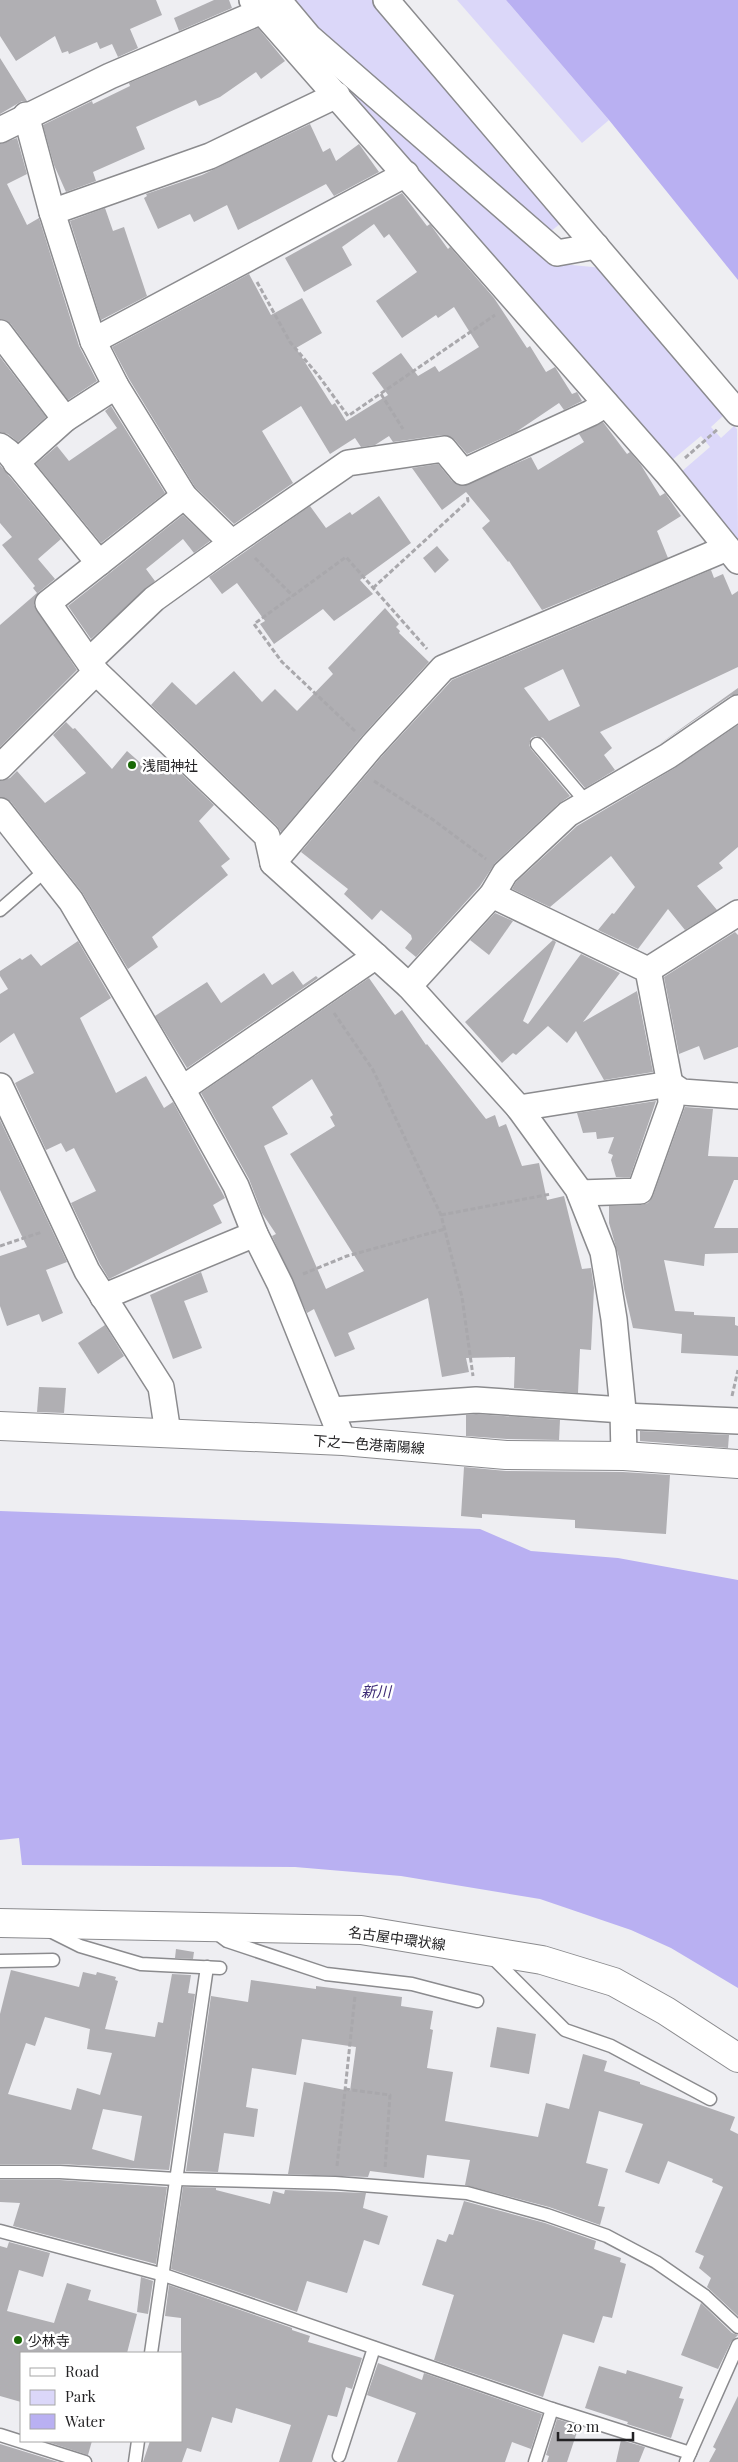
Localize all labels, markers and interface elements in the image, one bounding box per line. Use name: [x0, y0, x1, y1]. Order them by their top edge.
place label: 浅間神社: [142, 756, 198, 775]
marker: 浅間神社: [126, 759, 138, 771]
street label: 下之一色港南陽線: [312, 1431, 426, 1457]
water label: 新川: [361, 1681, 393, 1701]
street label: 名古屋中環状線: [347, 1922, 447, 1954]
place label: 少林寺: [28, 2331, 70, 2350]
marker: 少林寺: [12, 2334, 24, 2346]
legend: [20, 2352, 182, 2442]
text: Road: [65, 2361, 99, 2381]
text: Park: [65, 2386, 97, 2406]
scale bar: [558, 2410, 633, 2442]
text: Water: [64, 2411, 105, 2431]
text: 20 m: [566, 2416, 600, 2436]

